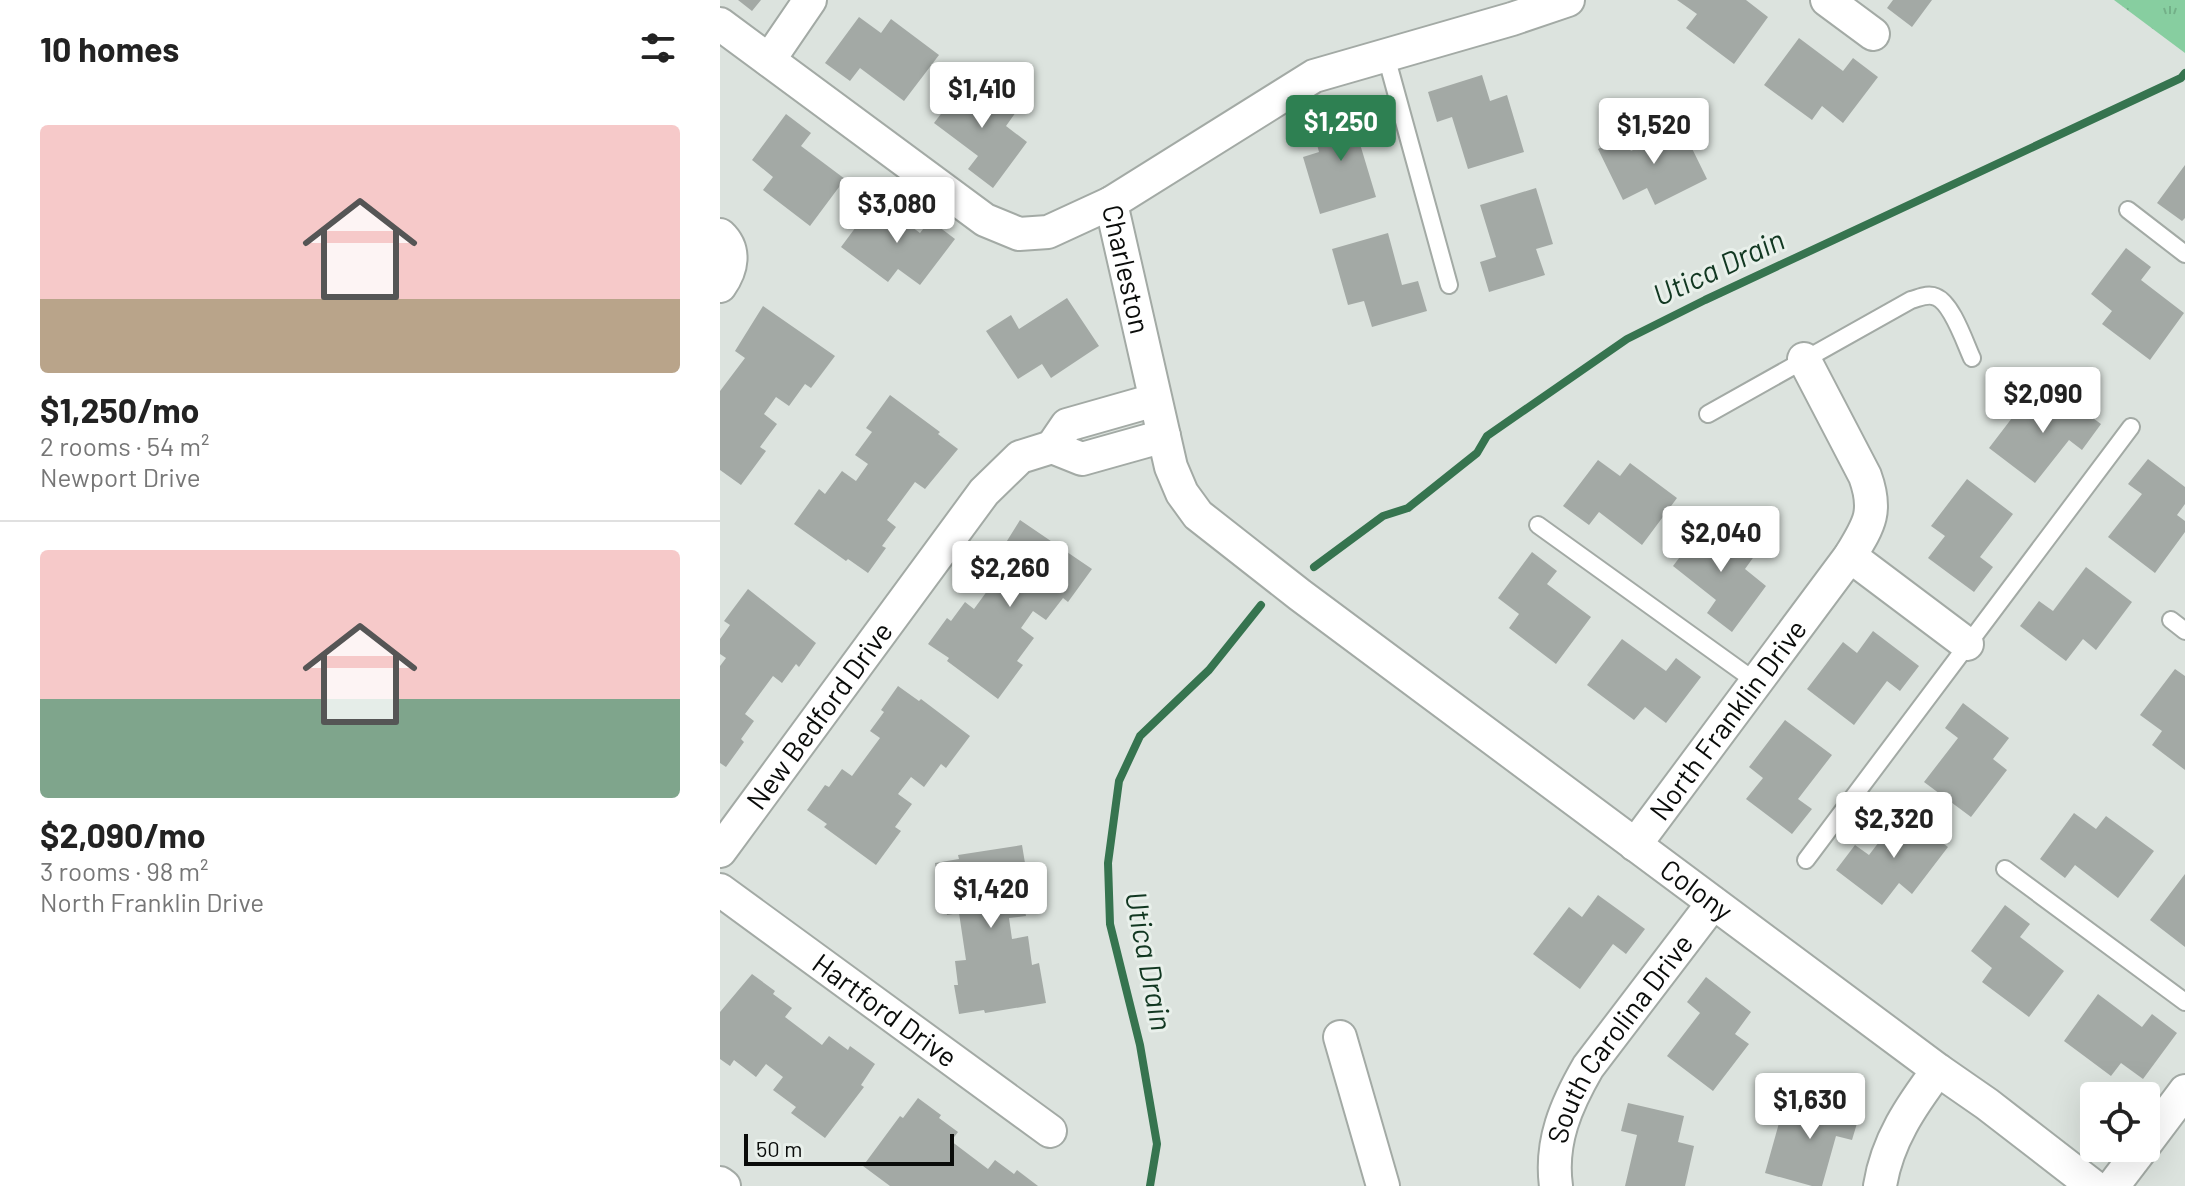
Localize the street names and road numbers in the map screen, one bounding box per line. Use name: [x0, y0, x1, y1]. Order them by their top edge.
street label: Charleston: [1096, 201, 1158, 337]
street label: North Franklin Drive: [1642, 612, 1813, 826]
street label: New Bedford Drive: [739, 615, 899, 816]
street label: Colony: [1654, 851, 1740, 927]
street label: South Carolina Drive: [1539, 927, 1699, 1146]
street label: Hartford Drive: [806, 945, 964, 1074]

